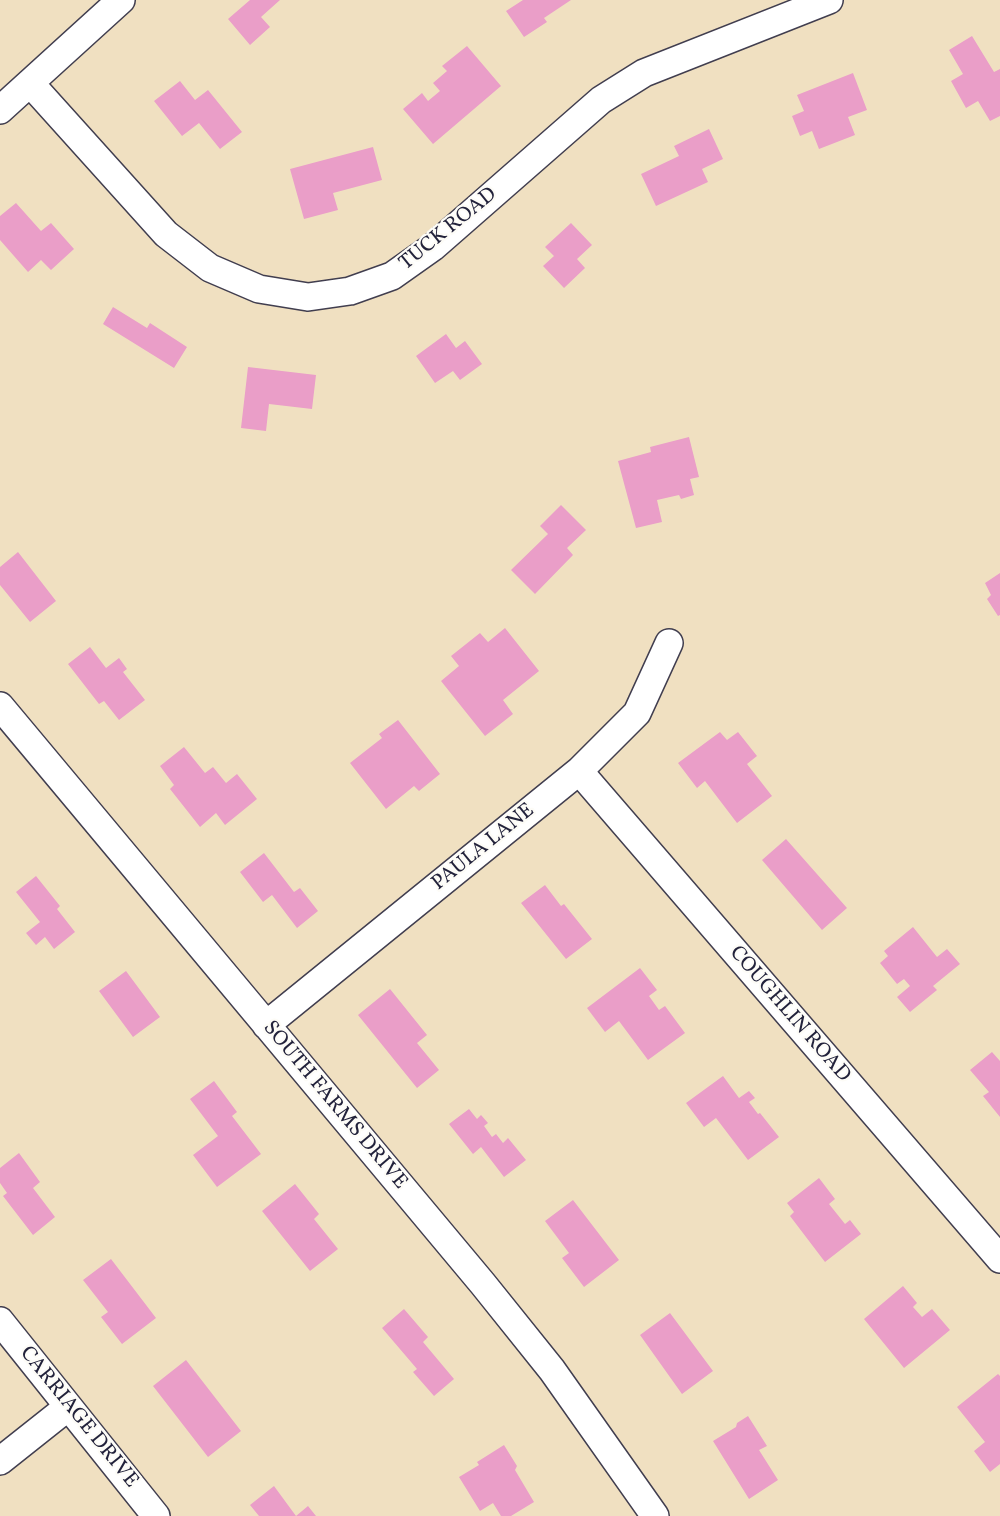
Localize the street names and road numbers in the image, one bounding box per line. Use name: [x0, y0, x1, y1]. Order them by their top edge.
street label: TUCK ROAD: [395, 183, 503, 277]
street label: PAULA LANE: [428, 799, 540, 897]
street label: COUGHLIN ROAD: [723, 942, 855, 1088]
street label: SOUTH FARMS DRIVE: [256, 1017, 412, 1195]
street label: CARRIAGE DRIVE: [13, 1342, 143, 1494]

